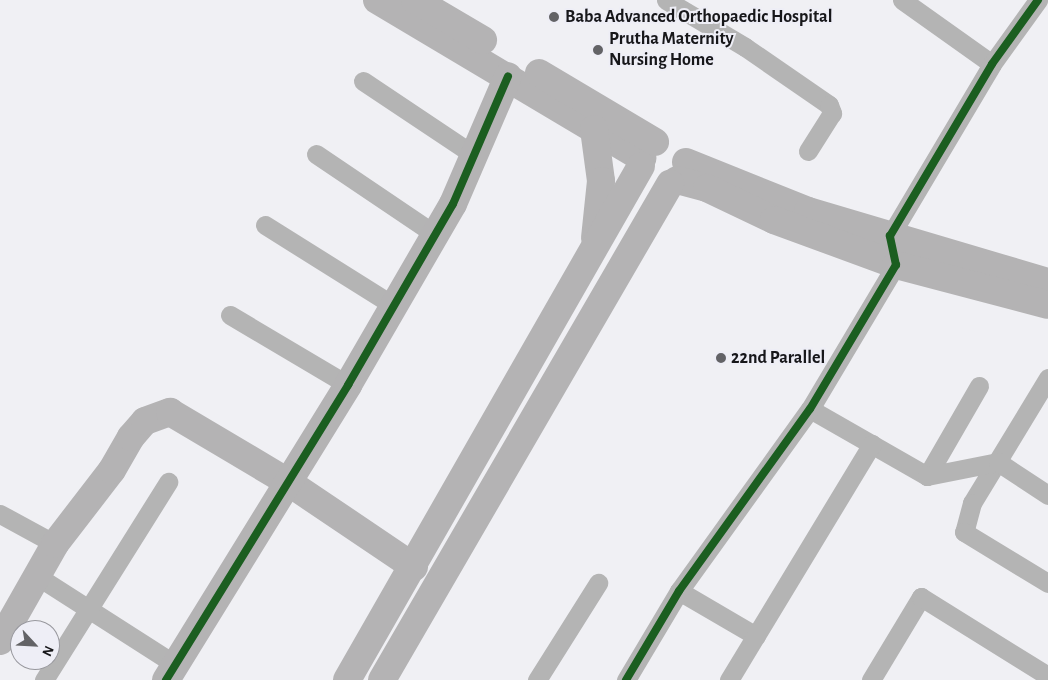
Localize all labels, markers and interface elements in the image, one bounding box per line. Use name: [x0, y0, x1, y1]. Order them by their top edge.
place label: Baba Advanced Orthopaedic Hospital: [565, 6, 832, 28]
marker: Baba Advanced Orthopaedic Hospital: [547, 10, 561, 24]
place label: Prutha Maternity Nursing Home: [609, 29, 734, 72]
marker: Prutha Maternity Nursing Home: [591, 43, 605, 57]
place label: 22nd Parallel: [731, 347, 825, 369]
marker: 22nd Parallel: [715, 352, 727, 364]
north arrow: [10, 620, 60, 670]
text: N: [39, 644, 56, 658]

